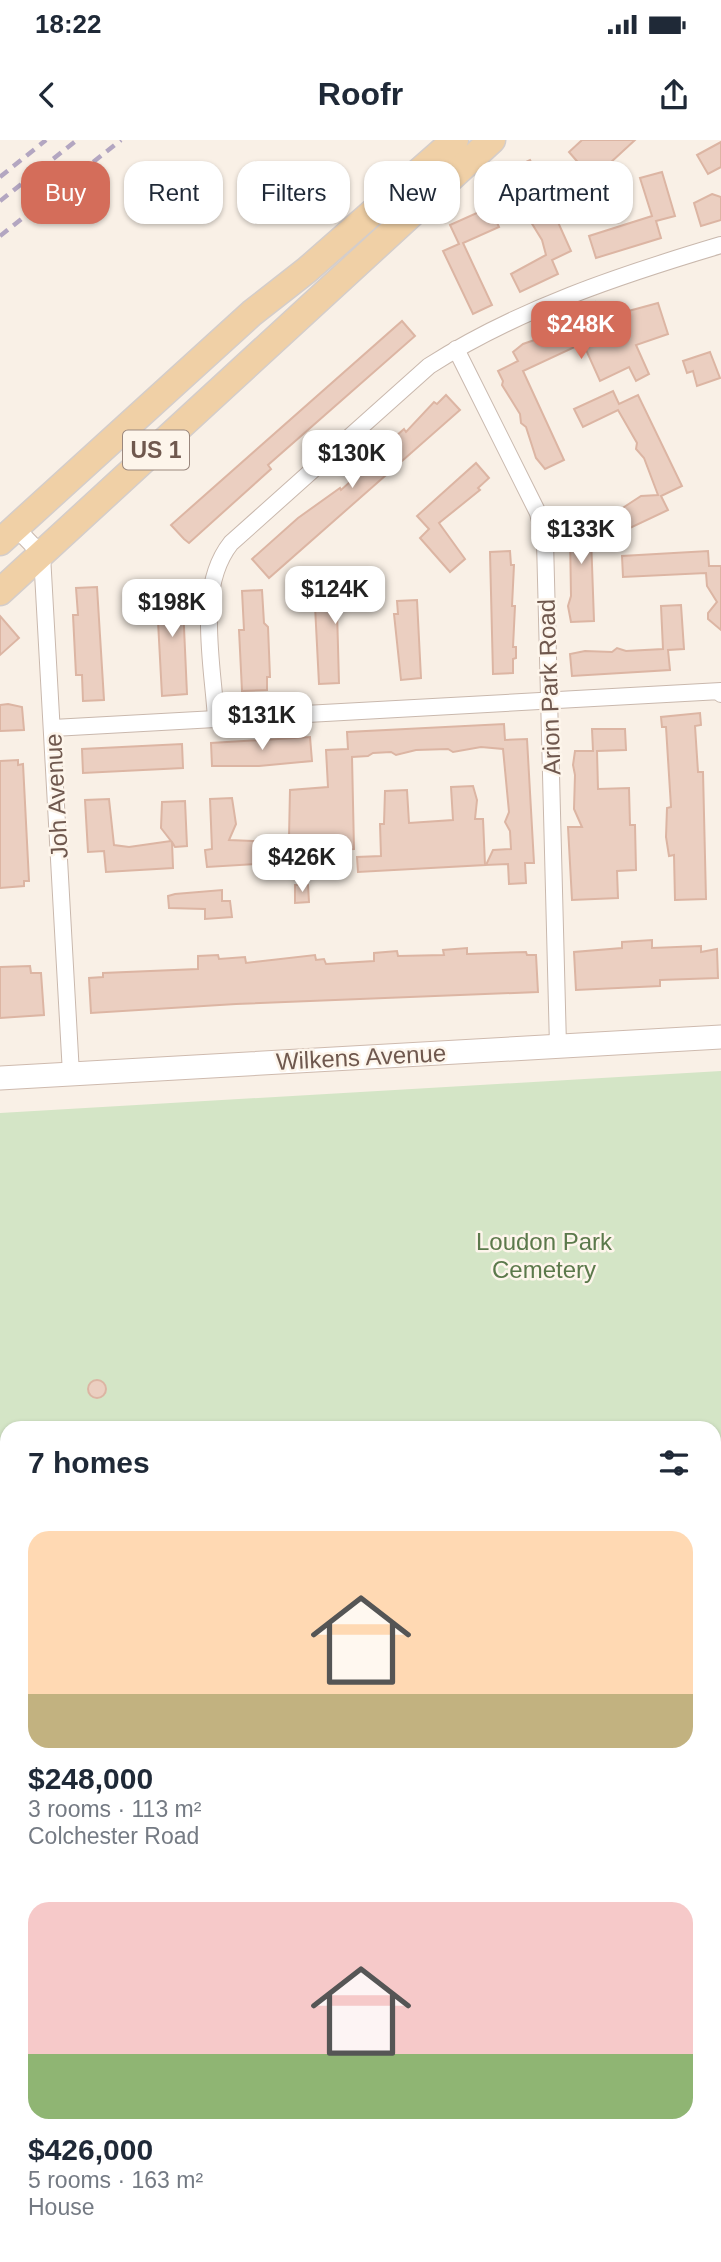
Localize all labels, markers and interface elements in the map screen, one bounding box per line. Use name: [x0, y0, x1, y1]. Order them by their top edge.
text: 18:22: [35, 9, 102, 39]
icon: back: [28, 76, 66, 114]
text: Roofr: [318, 76, 403, 112]
icon: share: [655, 76, 693, 114]
chip: Buy: [21, 161, 110, 224]
chip: Rent: [124, 161, 223, 224]
chip: Filters: [237, 161, 350, 224]
chip: New: [364, 161, 460, 224]
chip: Apartment: [474, 161, 633, 224]
pin: $248K: [532, 302, 630, 361]
text: $248K: [547, 311, 615, 337]
road number: US 1: [123, 430, 189, 470]
pin: $130K: [303, 430, 401, 490]
text: $130K: [318, 440, 386, 466]
pin: $133K: [532, 506, 630, 566]
text: $133K: [547, 516, 615, 542]
pin: $124K: [286, 566, 384, 626]
text: $124K: [301, 576, 369, 602]
pin: $198K: [123, 580, 221, 639]
text: $198K: [138, 589, 206, 615]
street label: Arion Park Road: [532, 599, 566, 775]
pin: $131K: [213, 692, 311, 752]
text: $131K: [228, 702, 296, 728]
street label: Joh Avenue: [39, 733, 73, 859]
pin: $426K: [253, 834, 351, 894]
text: $426K: [268, 844, 336, 870]
street label: Wilkens Avenue: [275, 1039, 447, 1075]
park label: Loudon Park Cemetery: [476, 1228, 613, 1283]
icon: filters: [655, 1444, 693, 1482]
text: 7 homes: [28, 1446, 150, 1479]
icon: home: [298, 1577, 424, 1703]
text: $248,000: [28, 1762, 153, 1795]
text: 3 rooms · 113 m²: [28, 1796, 201, 1822]
text: Colchester Road: [28, 1823, 199, 1849]
icon: home: [298, 1948, 424, 2074]
text: $426,000: [28, 2133, 153, 2166]
text: 5 rooms · 163 m²: [28, 2167, 203, 2193]
text: House: [28, 2194, 94, 2220]

